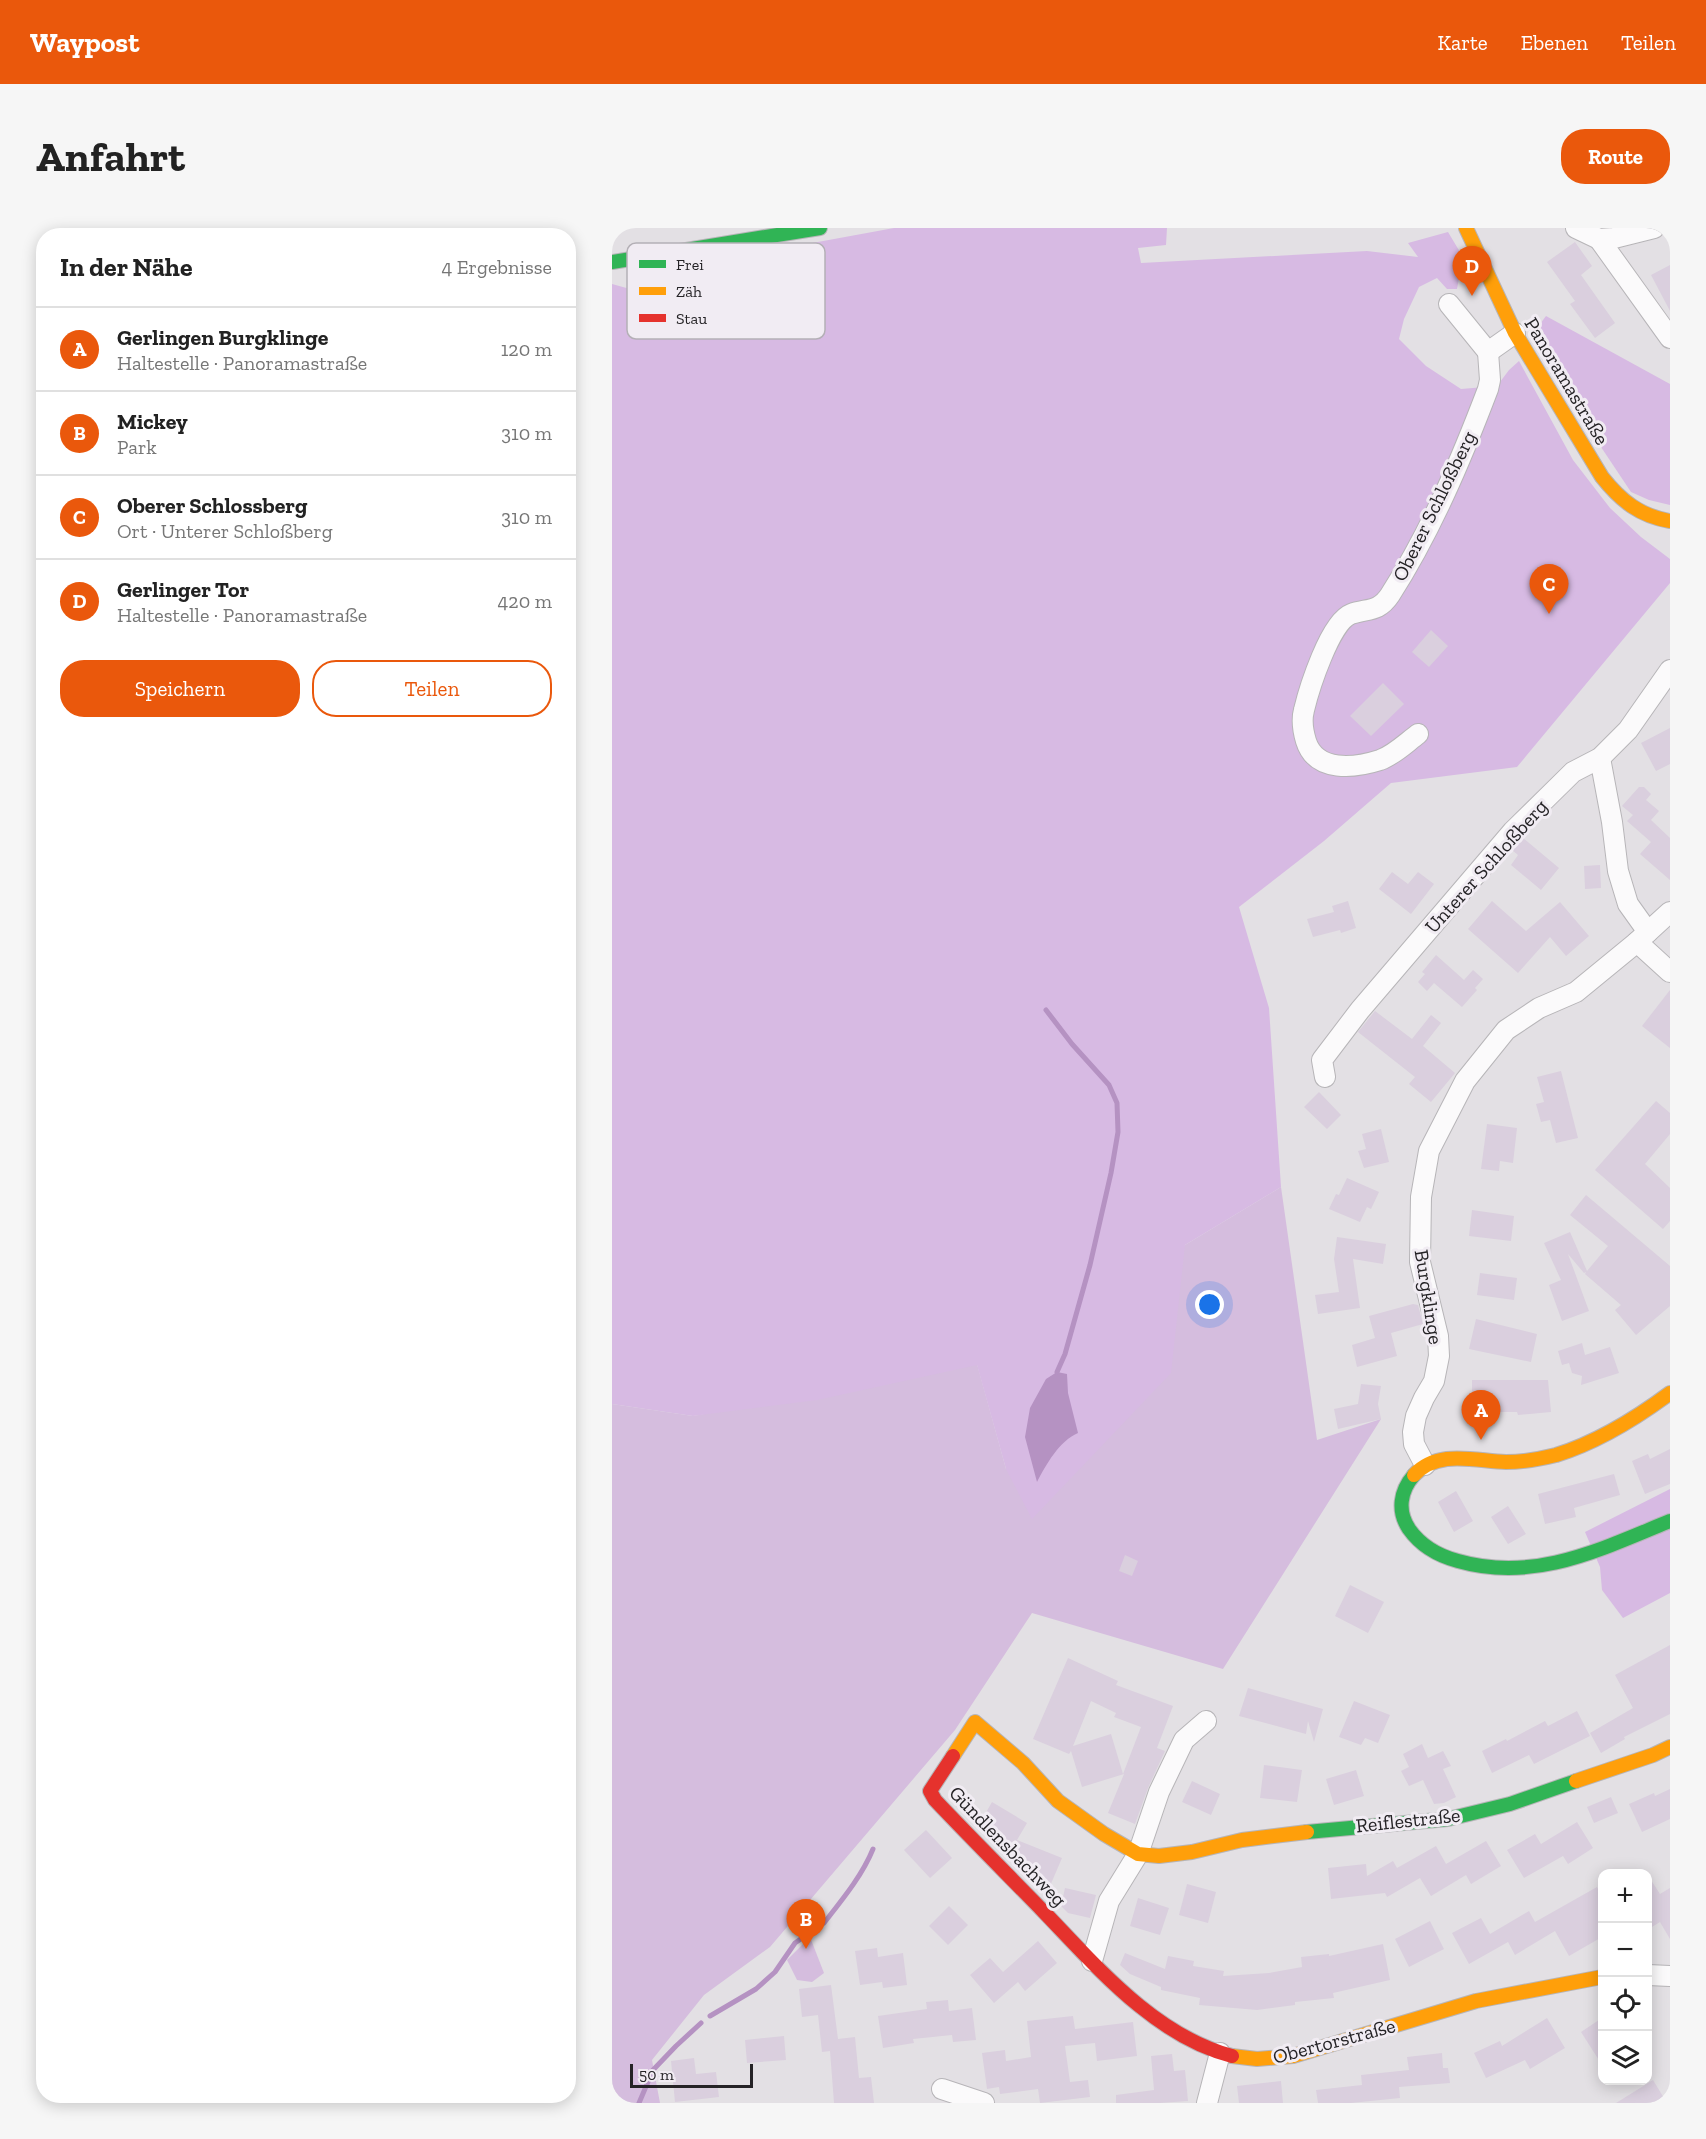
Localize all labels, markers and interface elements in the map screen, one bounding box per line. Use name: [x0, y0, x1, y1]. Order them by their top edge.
text: Waypost: [30, 26, 139, 59]
text: Karte: [1438, 30, 1488, 55]
text: Ebenen: [1521, 30, 1588, 55]
text: Teilen: [1621, 30, 1676, 55]
button: Route: [1561, 129, 1670, 184]
text: Anfahrt: [36, 131, 185, 182]
legend: [627, 243, 825, 339]
pin: D: [1452, 247, 1492, 296]
text: In der Nähe: [60, 251, 192, 283]
text: 4 Ergebnisse: [442, 255, 552, 279]
text: Frei: [676, 255, 704, 274]
text: Zäh: [676, 282, 702, 301]
text: Stau: [676, 309, 707, 328]
street label: Panoramastraße: [1520, 313, 1614, 449]
text: Gerlingen Burgklinge: [117, 324, 328, 351]
text: A: [73, 337, 86, 361]
text: 120 m: [501, 337, 552, 361]
text: Haltestelle · Panoramastraße: [117, 351, 367, 375]
text: Mickey: [117, 408, 188, 435]
text: B: [73, 421, 86, 445]
text: 310 m: [501, 421, 552, 445]
street label: Oberer Schloßberg: [1387, 427, 1481, 585]
text: Park: [117, 435, 157, 459]
text: Oberer Schlossberg: [117, 492, 308, 519]
text: C: [73, 505, 86, 529]
text: 310 m: [501, 505, 552, 529]
text: Ort · Unterer Schloßberg: [117, 519, 333, 543]
pin: C: [1530, 564, 1568, 614]
text: Gerlinger Tor: [117, 576, 249, 603]
text: D: [73, 589, 86, 613]
text: 420 m: [498, 589, 552, 613]
text: Haltestelle · Panoramastraße: [117, 603, 367, 627]
button: Speichern: [60, 660, 300, 717]
button: Teilen: [312, 660, 552, 717]
street label: Unterer Schloßberg: [1420, 794, 1552, 938]
street label: Burgklinge: [1410, 1248, 1448, 1346]
your location: [1195, 1290, 1224, 1319]
pin: A: [1462, 1390, 1500, 1440]
street label: Gündlensbachweg: [944, 1781, 1072, 1911]
street label: Reiflestraße: [1355, 1803, 1461, 1837]
map controls: [1598, 1869, 1652, 2085]
button: +: [1598, 1869, 1652, 1923]
pin: B: [786, 1900, 826, 1949]
button: −: [1598, 1923, 1652, 1977]
button: locate: [1598, 1977, 1652, 2031]
street label: Obertorstraße: [1270, 2013, 1398, 2069]
button: layers: [1598, 2031, 1652, 2085]
scale bar: [630, 2061, 753, 2088]
text: 50 m: [639, 2065, 674, 2084]

